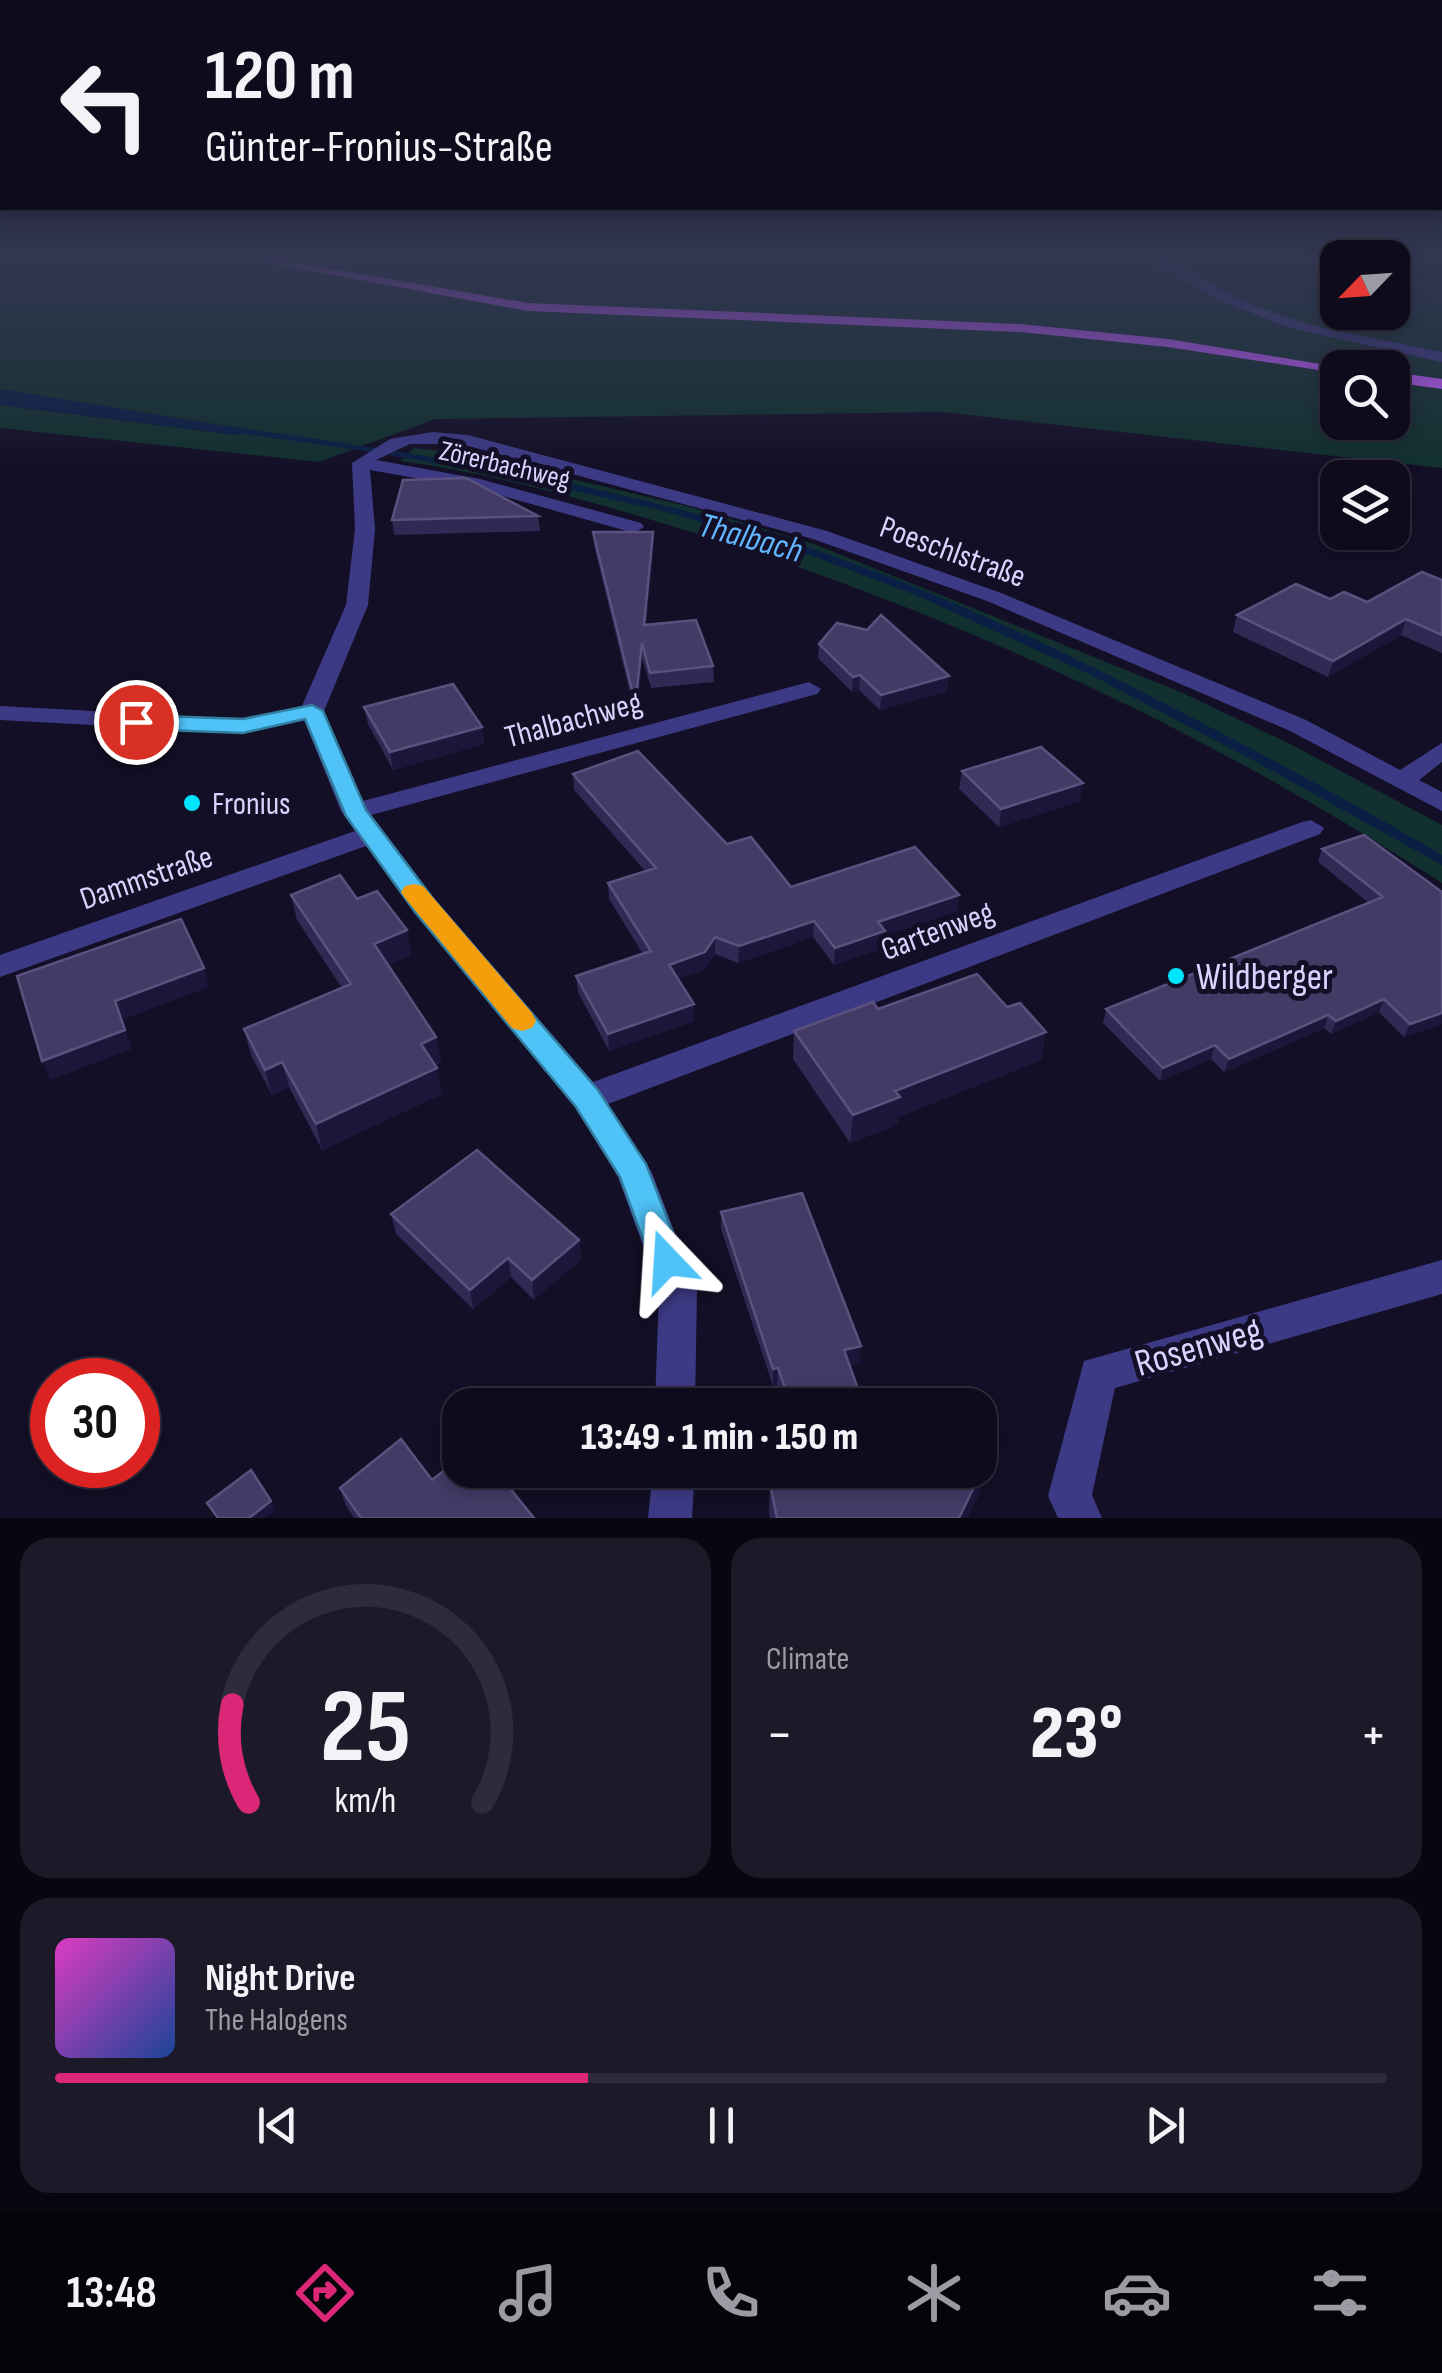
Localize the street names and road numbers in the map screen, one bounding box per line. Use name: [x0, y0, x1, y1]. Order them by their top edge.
street label: Zörerbachweg: [436, 434, 573, 497]
street label: Poeschlstraße: [874, 508, 1031, 597]
street label: Thalbachweg: [501, 683, 646, 757]
street label: Dammstraße: [75, 838, 218, 919]
street label: Gartenweg: [876, 893, 999, 970]
street label: Rosenweg: [1130, 1308, 1267, 1387]

